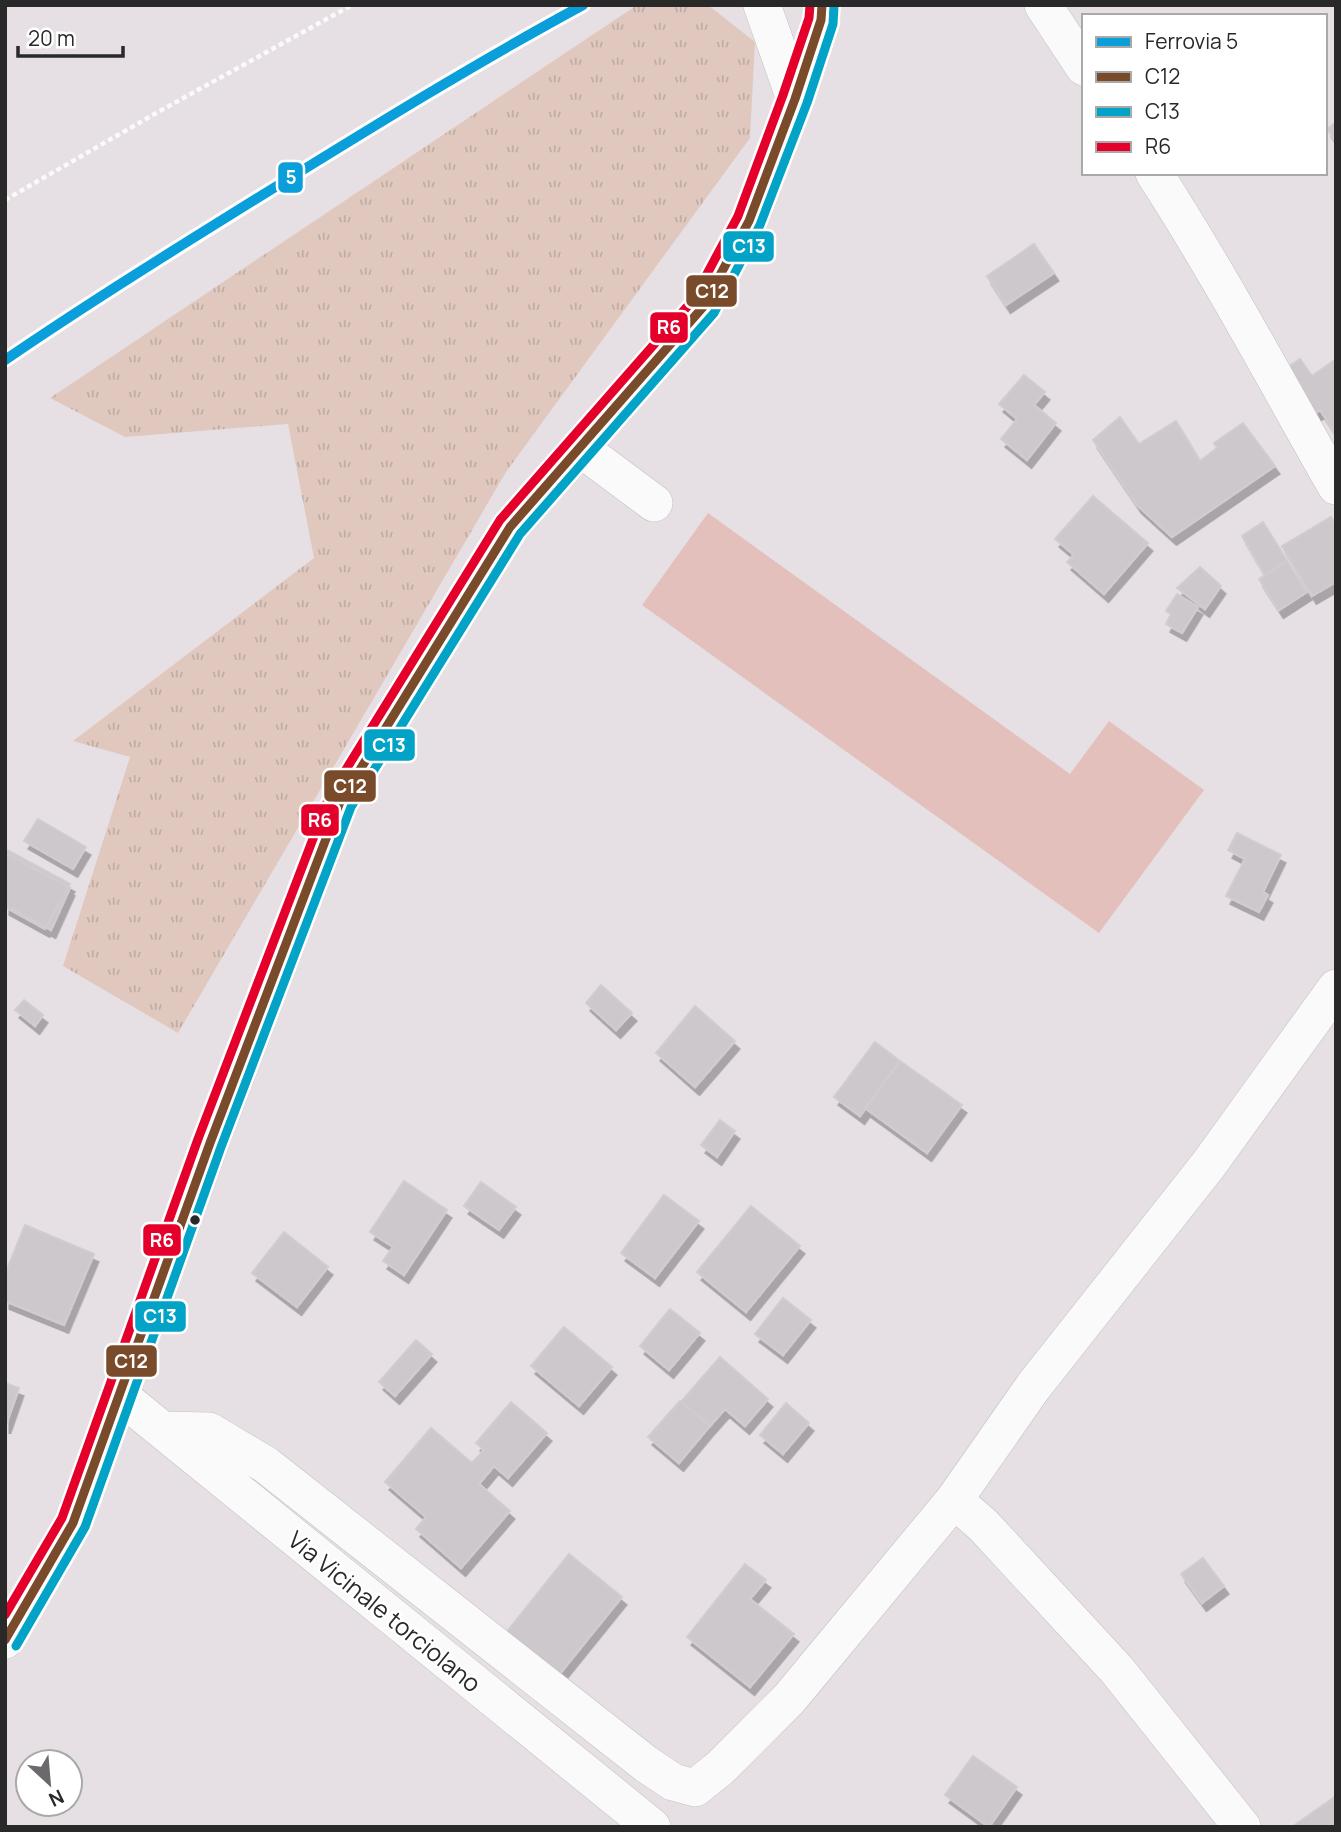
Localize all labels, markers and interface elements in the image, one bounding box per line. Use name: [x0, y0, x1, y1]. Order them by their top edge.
scale bar: [18, 14, 122, 58]
legend: [1082, 14, 1327, 175]
text: 20 m: [28, 24, 75, 52]
text: Ferrovia 5: [1145, 27, 1238, 55]
text: C12: [1145, 62, 1180, 90]
text: C13: [1145, 97, 1180, 125]
text: R6: [1145, 132, 1171, 160]
line badge: 5: [277, 161, 304, 194]
text: 5: [285, 164, 297, 190]
line badge: C13: [722, 230, 775, 263]
text: C13: [732, 233, 766, 259]
line badge: C12: [685, 274, 738, 308]
text: C12: [695, 278, 729, 304]
line badge: R6: [649, 311, 689, 344]
text: R6: [657, 314, 681, 340]
line badge: C13: [363, 728, 416, 762]
text: C13: [372, 732, 406, 758]
line badge: C12: [323, 769, 377, 803]
text: C12: [333, 773, 367, 799]
line badge: R6: [300, 803, 340, 837]
text: R6: [308, 807, 332, 833]
unlabelled marker: [188, 1213, 202, 1227]
line badge: R6: [142, 1223, 182, 1257]
text: R6: [150, 1227, 174, 1253]
line badge: C13: [134, 1300, 187, 1333]
text: C13: [143, 1303, 177, 1329]
line badge: C12: [105, 1344, 158, 1378]
text: C12: [114, 1348, 148, 1374]
street label: Via Vicinale torciolano: [281, 1523, 489, 1699]
north arrow: [14, 1748, 84, 1818]
text: N: [45, 1784, 68, 1813]

